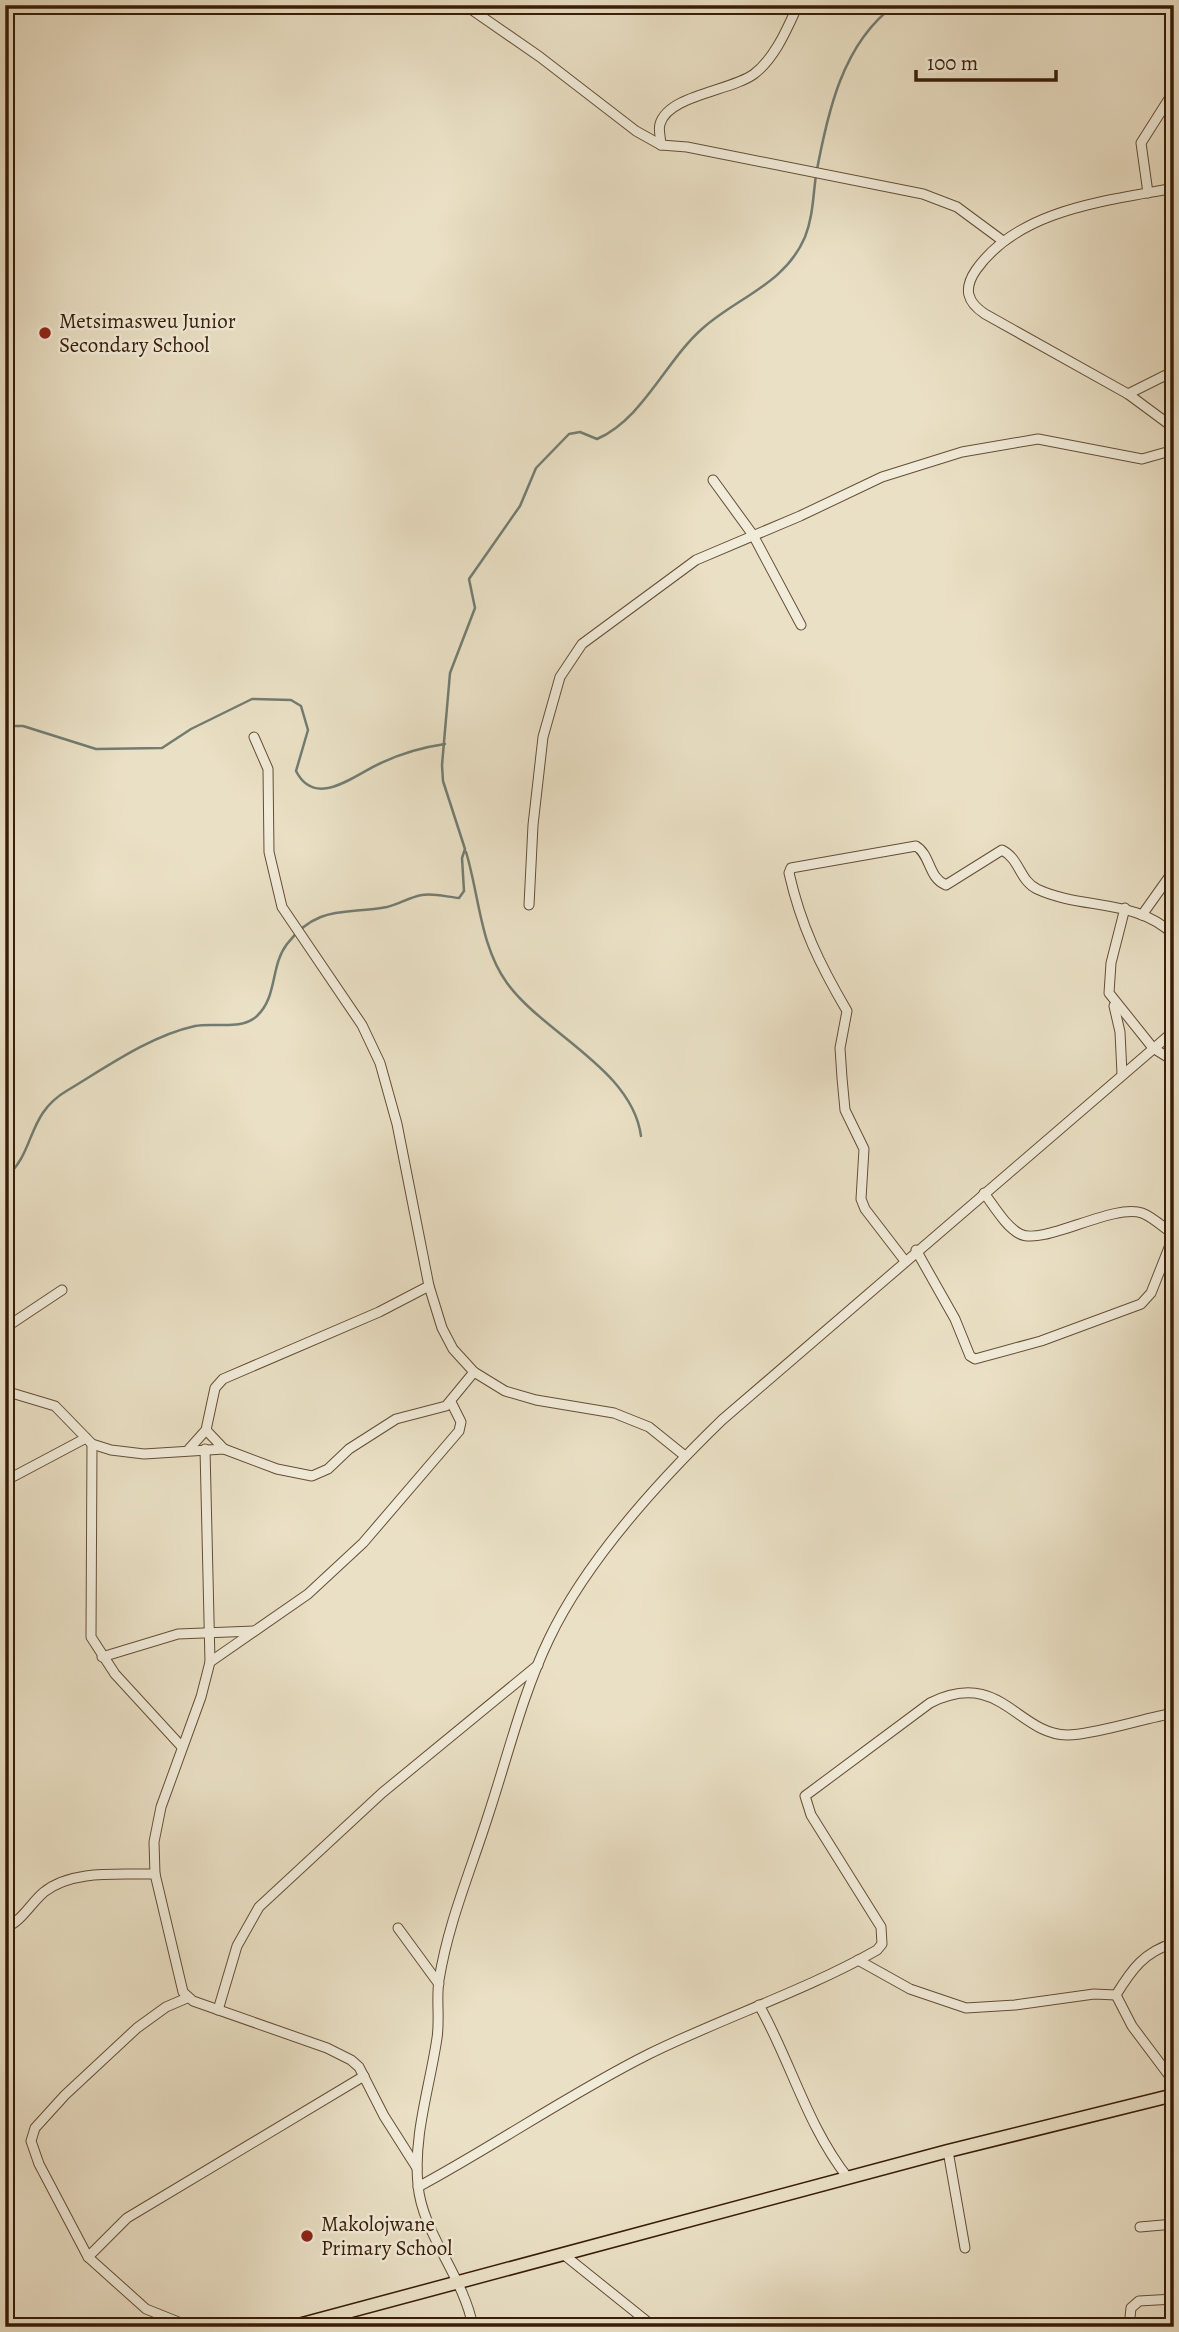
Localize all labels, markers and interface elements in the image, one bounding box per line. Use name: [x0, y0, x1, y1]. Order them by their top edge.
scale bar: [916, 38, 1056, 82]
text: 100 m: [927, 49, 978, 77]
place label: Metsimasweu Junior Secondary School: [59, 307, 236, 359]
marker: Metsimasweu Junior Secondary School: [37, 325, 53, 341]
place label: Makolojwane Primary School: [321, 2210, 452, 2262]
marker: Makolojwane Primary School: [299, 2228, 315, 2244]

